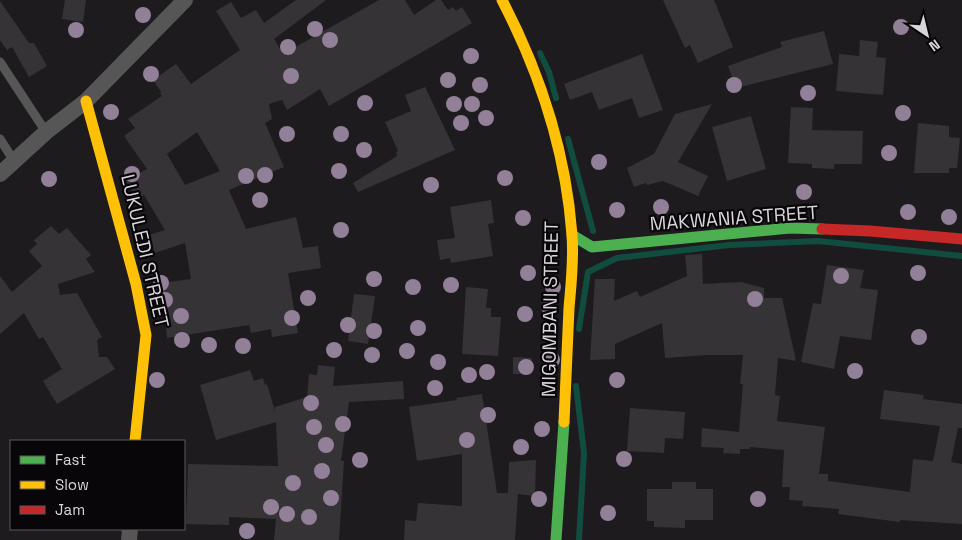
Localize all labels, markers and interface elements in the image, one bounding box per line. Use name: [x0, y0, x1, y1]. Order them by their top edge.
north arrow: [902, 10, 952, 60]
text: N: [925, 36, 943, 56]
street label: LUKULEDI STREET: [115, 172, 175, 330]
street label: MAKWANIA STREET: [649, 200, 819, 236]
street label: MIGOMBANI STREET: [536, 221, 564, 397]
legend: [10, 440, 185, 530]
text: Fast: [55, 450, 86, 469]
text: Slow: [55, 475, 89, 494]
text: Jam: [55, 500, 85, 519]

